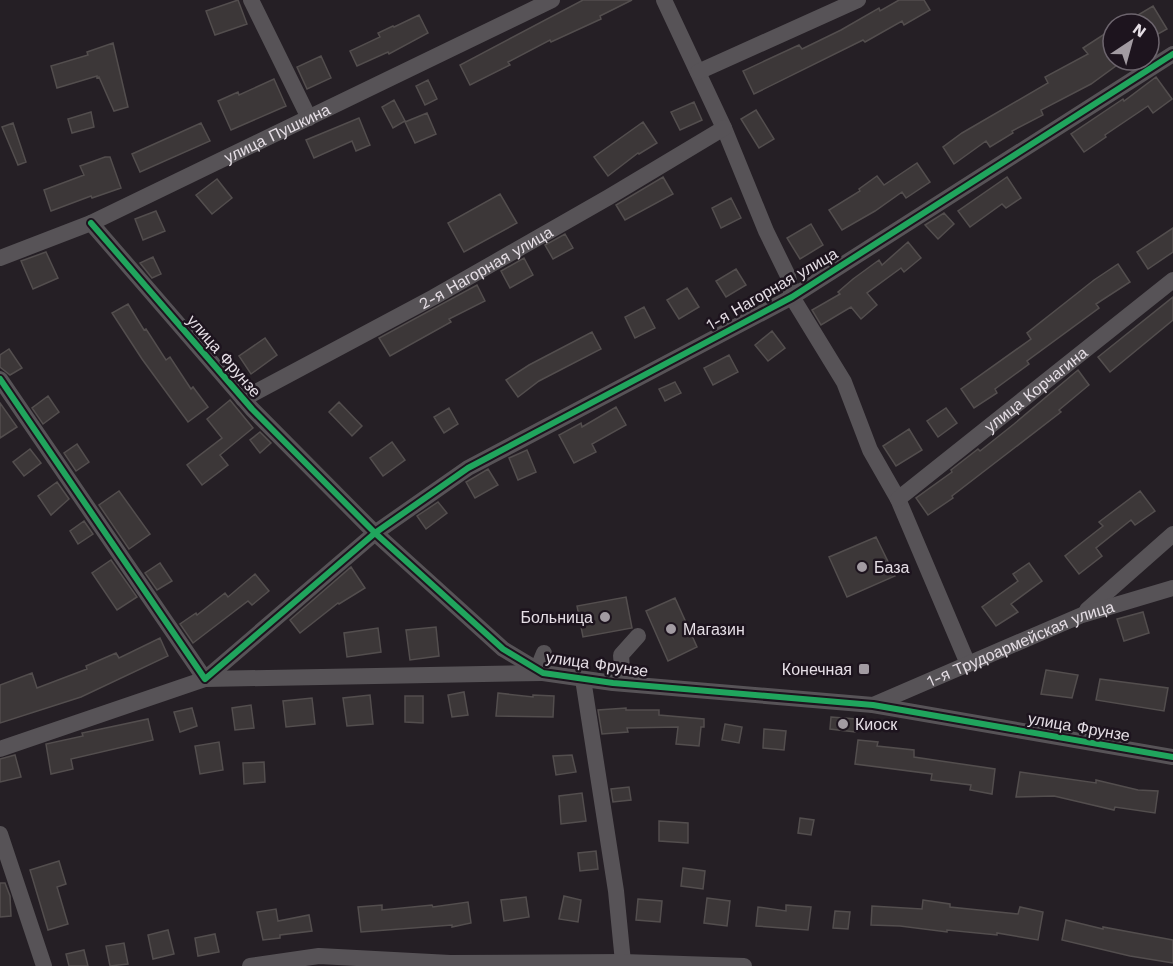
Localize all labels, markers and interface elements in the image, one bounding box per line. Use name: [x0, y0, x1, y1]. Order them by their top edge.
north arrow: [1101, 12, 1161, 72]
text: N: [1129, 19, 1150, 41]
street label: улица Пушкина: [221, 99, 333, 167]
street label: 2-я Нагорная улица: [415, 222, 556, 313]
street label: 1-я Нагорная улица: [703, 244, 841, 334]
street label: улица Фрунзе: [183, 311, 265, 401]
street label: улица Корчагина: [980, 343, 1091, 436]
place label: База: [874, 558, 910, 577]
marker: База: [855, 560, 869, 574]
street label: 1-я Трудоармейская улица: [924, 597, 1116, 690]
place label: Больница: [520, 608, 593, 627]
marker: Больница: [598, 610, 612, 624]
place label: Магазин: [683, 620, 745, 639]
marker: Магазин: [664, 622, 678, 636]
street label: улица Фрунзе: [545, 647, 650, 681]
place label: Конечная: [782, 660, 852, 679]
marker: Конечная: [857, 662, 871, 676]
street label: улица Фрунзе: [1027, 709, 1132, 745]
place label: Киоск: [855, 715, 898, 734]
marker: Киоск: [836, 717, 850, 731]

